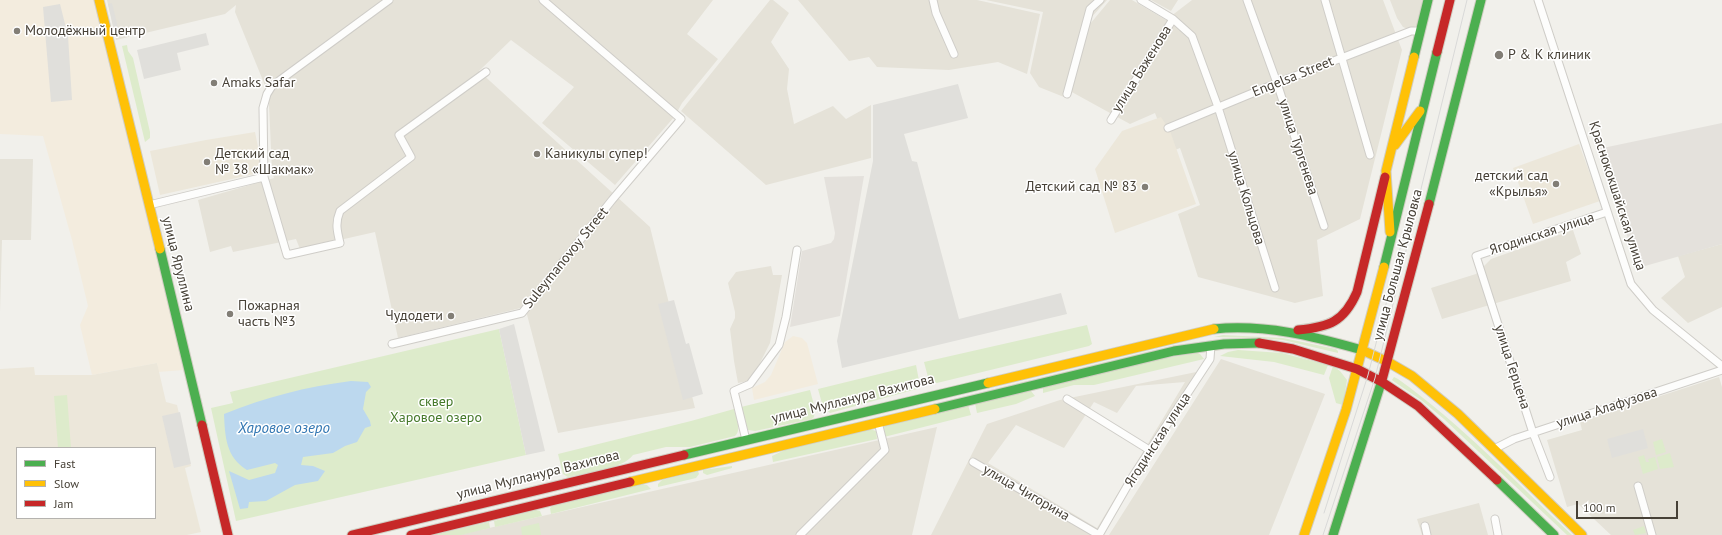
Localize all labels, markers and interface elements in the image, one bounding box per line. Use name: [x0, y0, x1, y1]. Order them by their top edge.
street label: улица Баженова: [1109, 22, 1175, 116]
place label: Молодёжный центр: [25, 23, 145, 39]
marker: Молодёжный центр: [12, 26, 22, 36]
place label: Р & К клиник: [1508, 47, 1591, 63]
marker: Р & К клиник: [1493, 49, 1505, 61]
street label: Engelsa Street: [1250, 53, 1336, 101]
place label: Amaks Safar: [222, 75, 295, 91]
marker: Amaks Safar: [209, 78, 219, 88]
street label: улица Тургенева: [1275, 97, 1321, 197]
street label: Краснококшайская улица: [1585, 119, 1649, 273]
place label: Детский сад № 38 «Шакмак»: [215, 146, 314, 178]
place label: Каникулы супер!: [545, 146, 648, 162]
marker: Каникулы супер!: [532, 149, 542, 159]
street label: улица Кольцова: [1224, 149, 1268, 247]
marker: Детский сад № 38 «Шакмак»: [202, 157, 212, 167]
place label: детский сад «Крылья»: [1475, 168, 1548, 200]
place label: Детский сад № 83: [1026, 179, 1137, 195]
marker: детский сад «Крылья»: [1551, 179, 1561, 189]
marker: Детский сад № 83: [1140, 182, 1150, 192]
street label: улица Большая Крыловка: [1370, 187, 1426, 343]
street label: Suleymanovoy Street: [520, 204, 612, 312]
street label: Ягодинская улица: [1488, 209, 1596, 259]
street label: улица Яруллина: [158, 215, 198, 313]
place label: Пожарная часть №3: [238, 298, 300, 330]
place label: Чудодети: [385, 308, 443, 324]
marker: Пожарная часть №3: [225, 309, 235, 319]
marker: Чудодети: [446, 311, 456, 321]
street label: улица Герцена: [1490, 323, 1534, 411]
street label: улица Мулланура Вахитова: [770, 371, 936, 427]
street label: улица Алафузова: [1555, 384, 1659, 432]
street label: Ягодинская улица: [1121, 390, 1195, 490]
park label: сквер Харовое озеро: [390, 394, 482, 426]
water label: Харовое озеро: [238, 420, 330, 438]
legend: [16, 447, 156, 519]
street label: улица Мулланура Вахитова: [455, 447, 621, 503]
text: Fast: [54, 456, 75, 471]
street label: улица Чигорина: [980, 461, 1072, 525]
text: Slow: [54, 476, 79, 491]
scale bar: [1578, 493, 1680, 519]
text: Jam: [54, 496, 73, 511]
text: 100 m: [1583, 500, 1616, 515]

